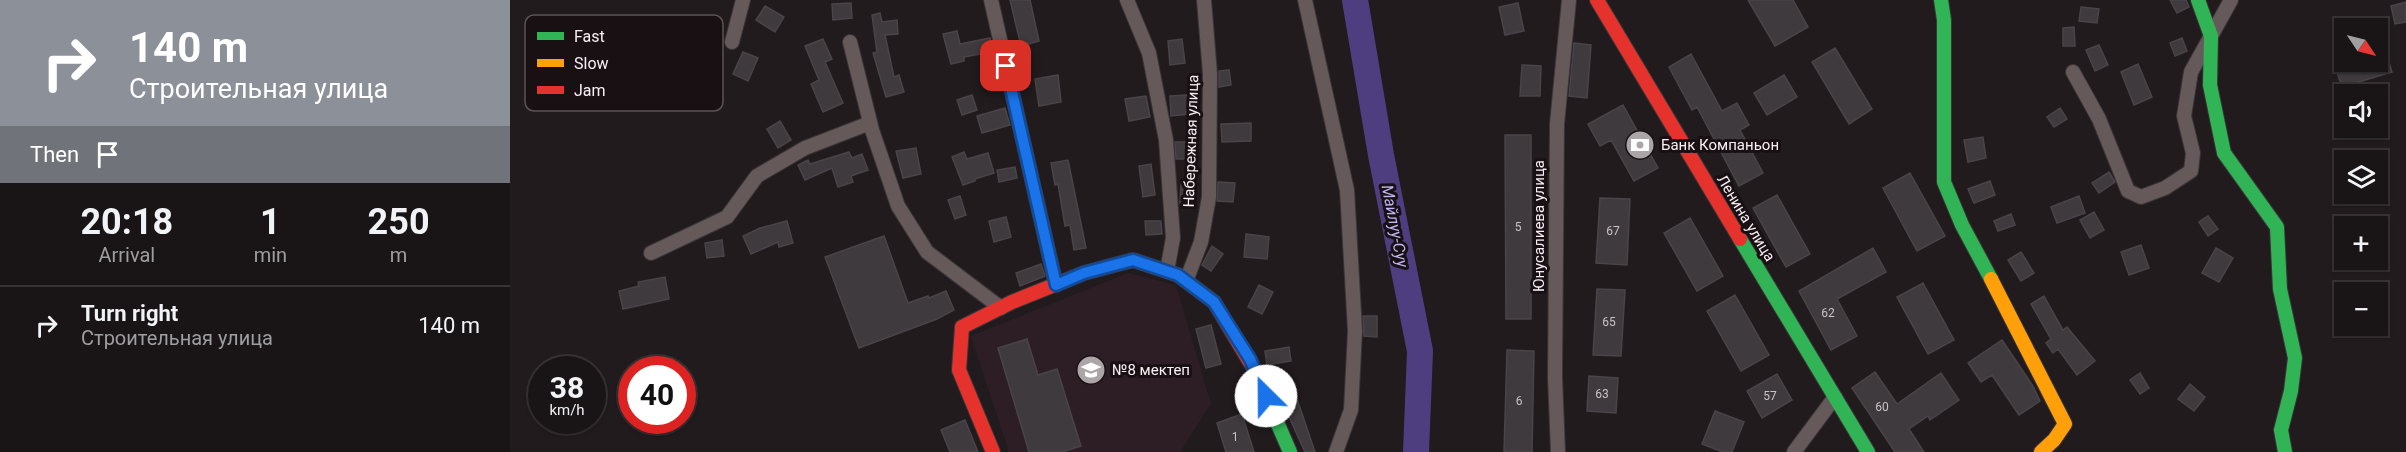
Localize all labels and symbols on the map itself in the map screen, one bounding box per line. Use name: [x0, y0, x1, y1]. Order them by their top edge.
legend: [525, 15, 723, 111]
north arrow: [2334, 18, 2388, 72]
text: Fast: [574, 27, 605, 46]
pin: [980, 40, 1031, 91]
text: Slow: [574, 54, 609, 73]
street label: Набережная улица: [1180, 74, 1202, 208]
text: Jam: [574, 81, 606, 100]
bank icon: Банк Компаньон: [1624, 129, 1656, 161]
place label: Банк Компаньон: [1661, 136, 1779, 154]
street label: Юнусалиева улица: [1530, 160, 1548, 292]
street label: Ленина улица: [1713, 172, 1779, 264]
water label: Майлуу-Суу: [1378, 183, 1412, 270]
house number: 5: [1515, 220, 1522, 234]
house number: 67: [1606, 224, 1620, 238]
house number: 62: [1821, 306, 1835, 320]
house number: 65: [1602, 315, 1616, 329]
school or university icon: №8 мектеп: [1075, 354, 1107, 386]
speed limit sign: 40: [618, 356, 696, 434]
place label: №8 мектеп: [1112, 361, 1190, 379]
position arrow: [1234, 364, 1298, 428]
house number: 63: [1595, 387, 1609, 401]
house number: 57: [1763, 389, 1777, 403]
house number: 6: [1516, 394, 1523, 408]
house number: 60: [1875, 400, 1889, 414]
house number: 1: [1232, 430, 1238, 444]

